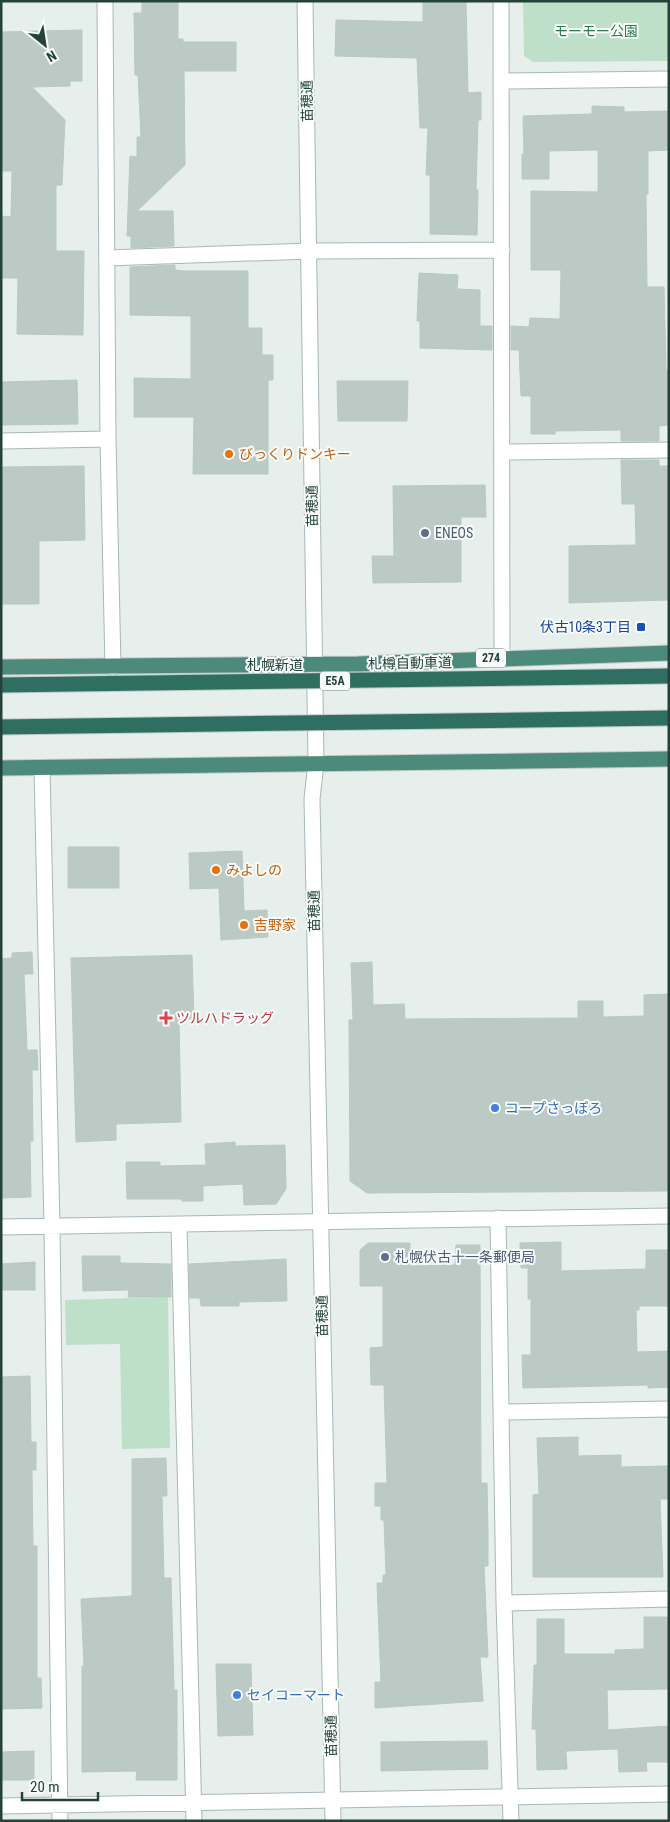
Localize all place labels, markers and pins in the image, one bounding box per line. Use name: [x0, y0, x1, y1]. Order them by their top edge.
place label: びっくりドンキー: [239, 446, 351, 462]
marker: びっくりドンキー: [223, 448, 235, 460]
place label: ENEOS: [435, 525, 473, 541]
marker: ENEOS: [419, 527, 431, 539]
place label: 伏古10条3丁目: [540, 619, 631, 635]
marker: 伏古10条3丁目: [635, 621, 647, 633]
place label: みよしの: [226, 862, 282, 878]
marker: みよしの: [210, 864, 222, 876]
place label: 吉野家: [254, 917, 296, 933]
marker: 吉野家: [238, 919, 250, 931]
place label: ツルハドラッグ: [176, 1010, 274, 1026]
marker: ツルハドラッグ: [160, 1012, 172, 1024]
place label: コープさっぽろ: [505, 1100, 602, 1116]
marker: コープさっぽろ: [489, 1102, 501, 1114]
place label: 札幌伏古十一条郵便局: [395, 1249, 535, 1265]
marker: 札幌伏古十一条郵便局: [379, 1251, 391, 1263]
place label: セイコーマート: [247, 1687, 345, 1703]
marker: セイコーマート: [231, 1689, 243, 1701]

